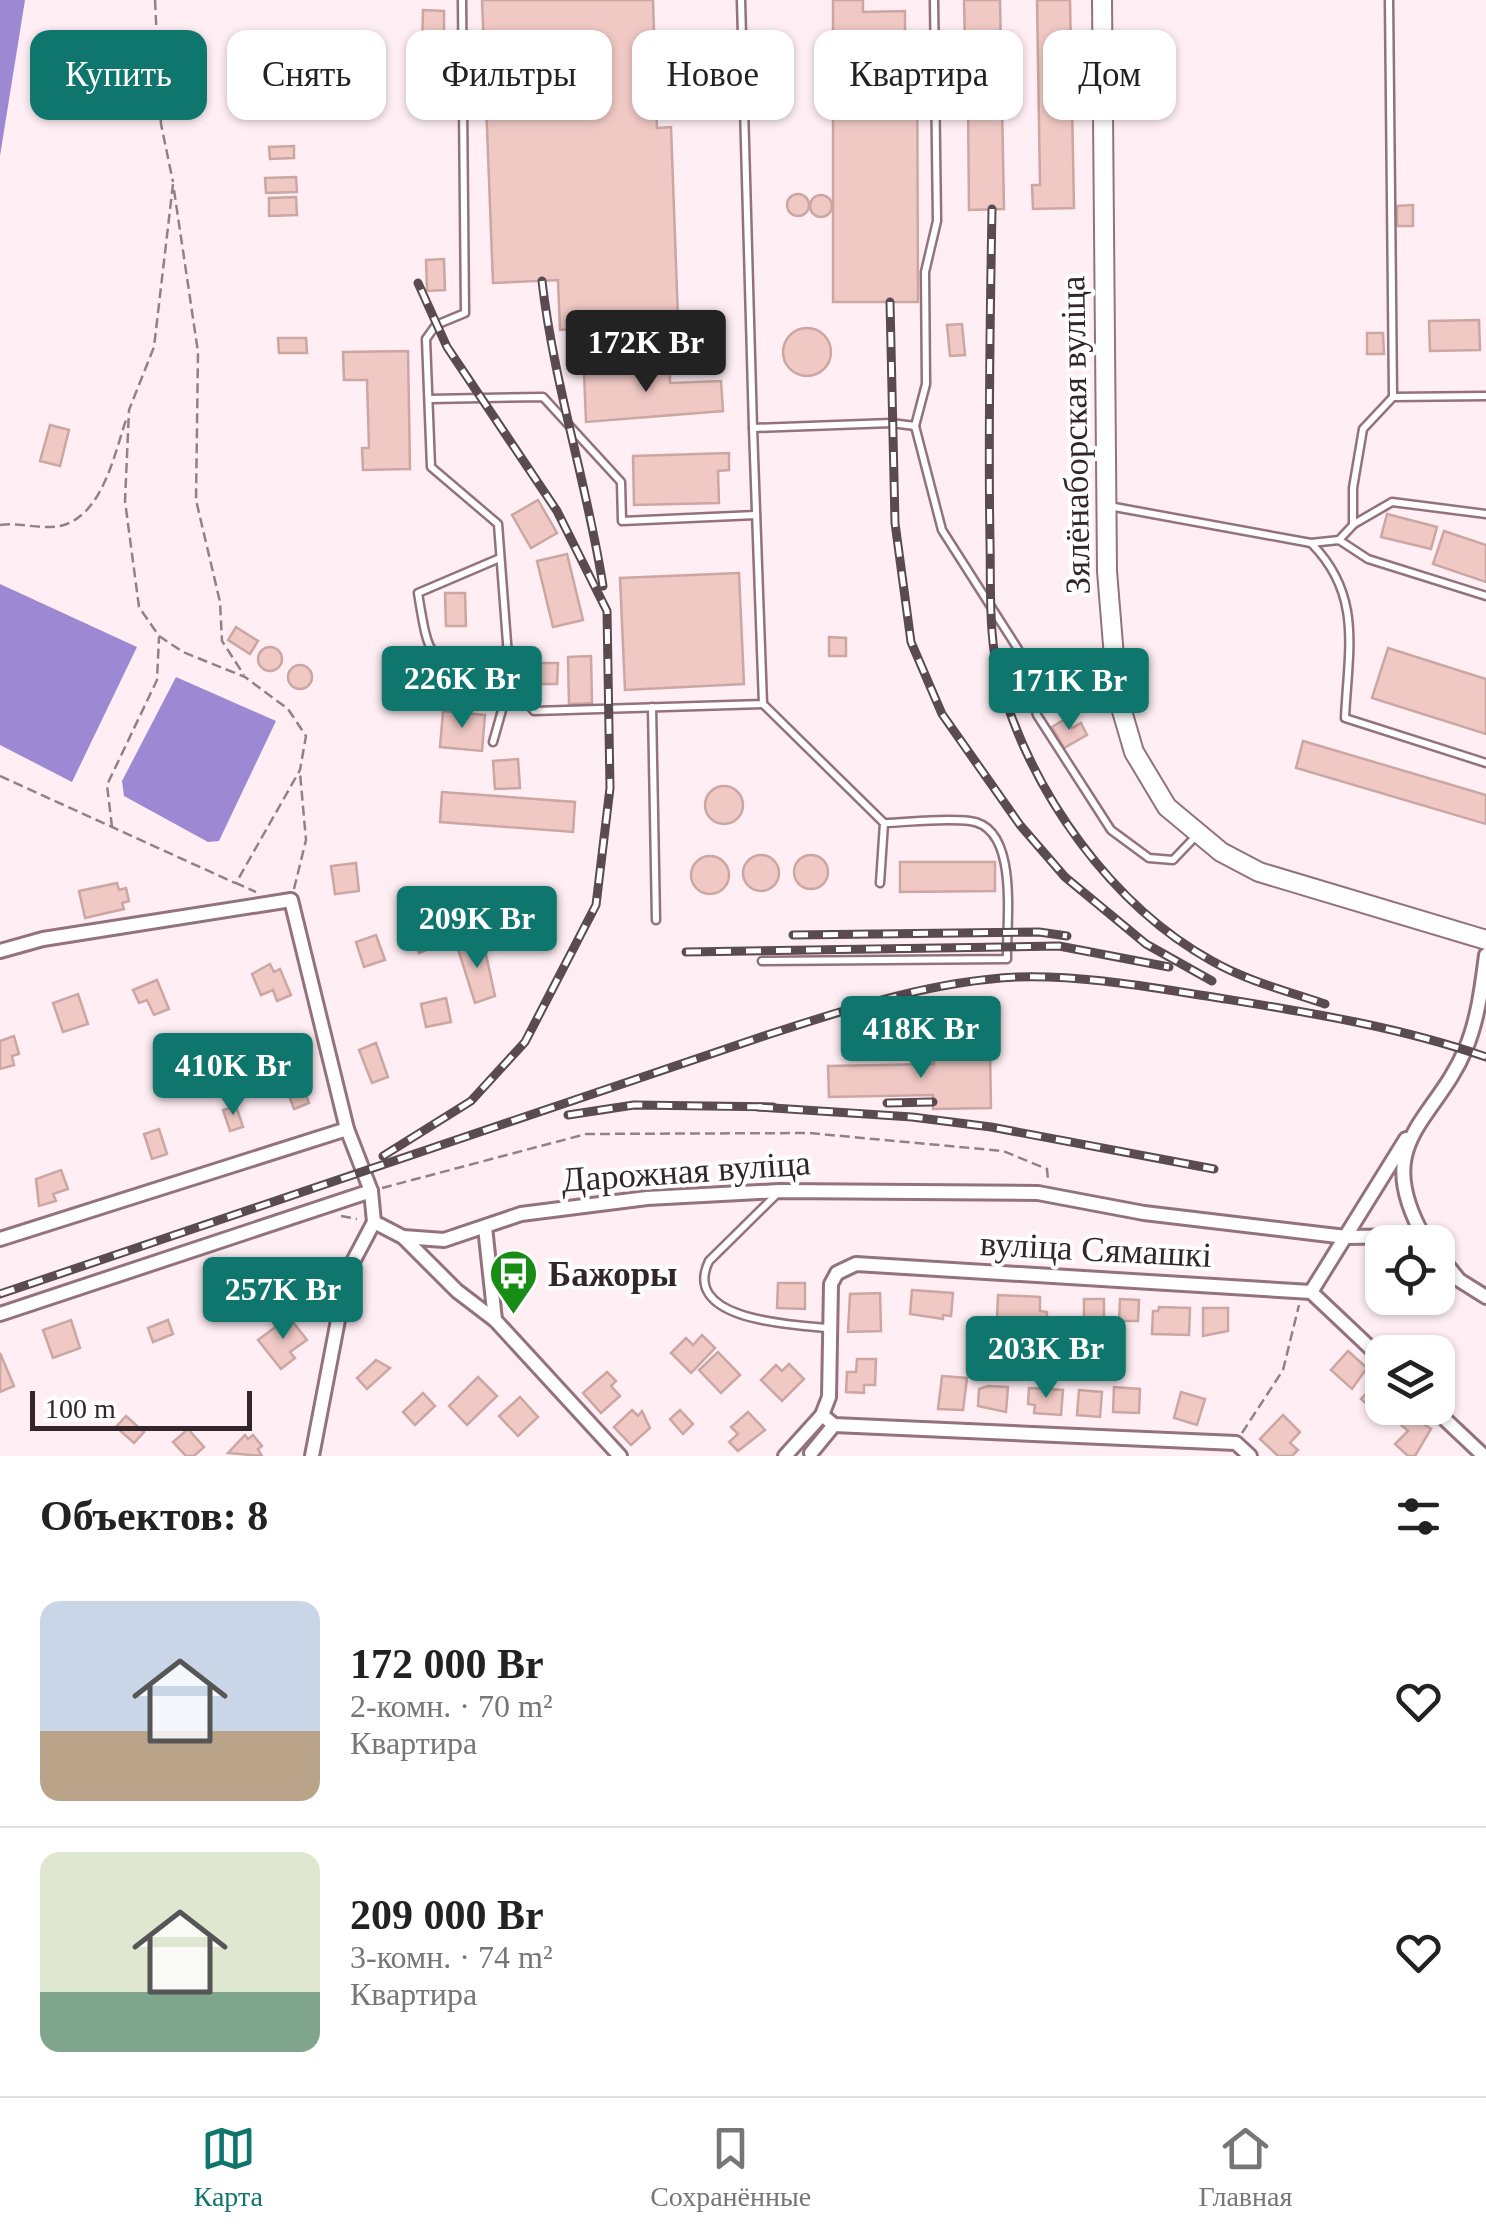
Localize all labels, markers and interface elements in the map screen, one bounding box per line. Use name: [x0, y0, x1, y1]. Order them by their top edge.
chip: Купить: [30, 30, 207, 120]
chip: Снять: [227, 30, 386, 120]
chip: Фильтры: [406, 30, 612, 120]
chip: Новое: [632, 30, 794, 120]
chip: Квартира: [814, 30, 1023, 120]
chip: Дом: [1043, 30, 1176, 120]
street label: Зялёнаборская вуліца: [1053, 275, 1098, 595]
pin: 172K Br: [554, 310, 738, 395]
text: 172K Br: [588, 324, 704, 360]
pin: 226K Br: [370, 646, 554, 731]
pin: 171K Br: [977, 648, 1161, 733]
text: 226K Br: [404, 660, 520, 696]
text: 171K Br: [1011, 662, 1127, 698]
pin: 209K Br: [385, 886, 569, 971]
text: 209K Br: [419, 900, 535, 936]
pin: 418K Br: [829, 996, 1013, 1081]
text: 418K Br: [863, 1010, 979, 1046]
pin: 410K Br: [141, 1033, 325, 1118]
text: 410K Br: [175, 1047, 291, 1083]
street label: Дарожная вуліца: [560, 1143, 812, 1200]
street label: вуліца Сямашкі: [979, 1224, 1213, 1275]
map controls: [1365, 1225, 1455, 1425]
button: locate: [1365, 1225, 1455, 1315]
bus stop icon: Бажоры: [487, 1248, 539, 1316]
place label: Бажоры: [548, 1255, 677, 1294]
pin: 257K Br: [191, 1257, 375, 1342]
text: 257K Br: [225, 1271, 341, 1307]
pin: 203K Br: [954, 1316, 1138, 1401]
text: 203K Br: [988, 1330, 1104, 1366]
button: layers: [1365, 1335, 1455, 1425]
scale bar: [30, 1386, 252, 1430]
text: 100 m: [45, 1393, 116, 1424]
icon: filters: [1391, 1489, 1446, 1544]
text: Объектов: 8: [40, 1493, 268, 1539]
icon: home: [120, 1641, 240, 1761]
text: 172 000 Br: [350, 1641, 544, 1687]
icon: heart: [1391, 1674, 1446, 1729]
text: 2-комн. · 70 m²: [350, 1688, 552, 1724]
text: Квартира: [350, 1725, 477, 1761]
icon: home: [120, 1892, 240, 2012]
text: 209 000 Br: [350, 1892, 544, 1938]
icon: heart: [1391, 1925, 1446, 1980]
text: 3-комн. · 74 m²: [350, 1939, 552, 1975]
text: Квартира: [350, 1976, 477, 2012]
tab: Карта: [194, 2121, 263, 2213]
tab: Сохранённые: [650, 2121, 811, 2213]
tab: Главная: [1198, 2121, 1292, 2213]

